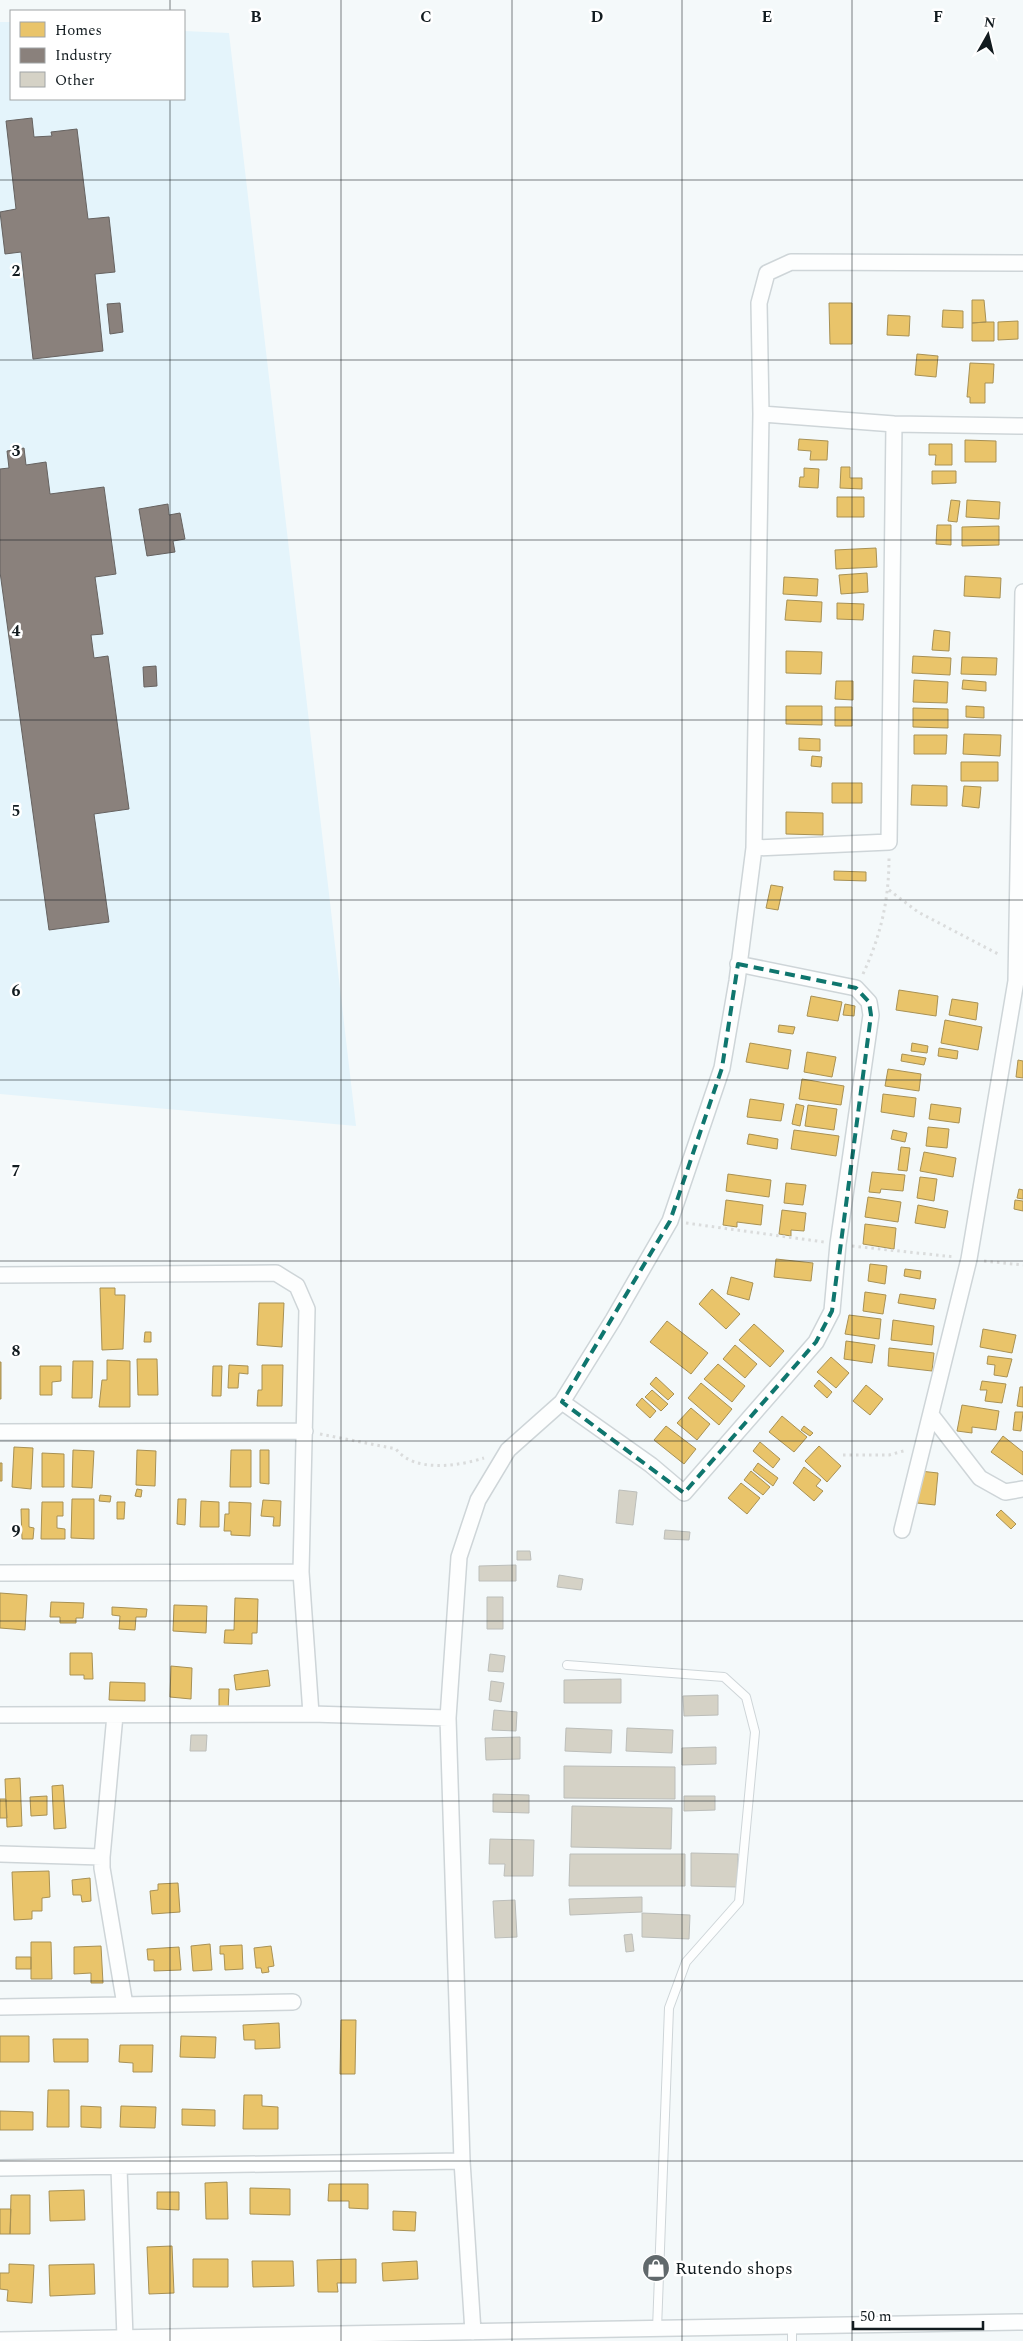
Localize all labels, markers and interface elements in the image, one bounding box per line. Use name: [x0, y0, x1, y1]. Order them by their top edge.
text: B: [250, 5, 262, 29]
text: C: [420, 5, 432, 29]
text: D: [591, 5, 604, 29]
text: E: [762, 5, 772, 29]
text: F: [933, 5, 943, 29]
legend: [10, 10, 185, 100]
north arrow: [963, 10, 1013, 60]
text: N: [983, 11, 997, 34]
text: Homes: [55, 19, 102, 42]
text: Industry: [55, 44, 112, 67]
text: Other: [55, 69, 94, 92]
text: 2: [12, 259, 21, 283]
text: 3: [12, 439, 21, 463]
text: 4: [12, 619, 21, 643]
text: 5: [12, 799, 20, 823]
text: 6: [12, 979, 21, 1003]
text: 7: [12, 1159, 21, 1183]
text: 8: [12, 1339, 21, 1363]
text: 9: [12, 1519, 21, 1543]
shop icon: Rutendo shops: [641, 2253, 671, 2283]
place label: Rutendo shops: [675, 2255, 793, 2282]
scale bar: [853, 2298, 983, 2330]
text: 50 m: [860, 2305, 892, 2328]

